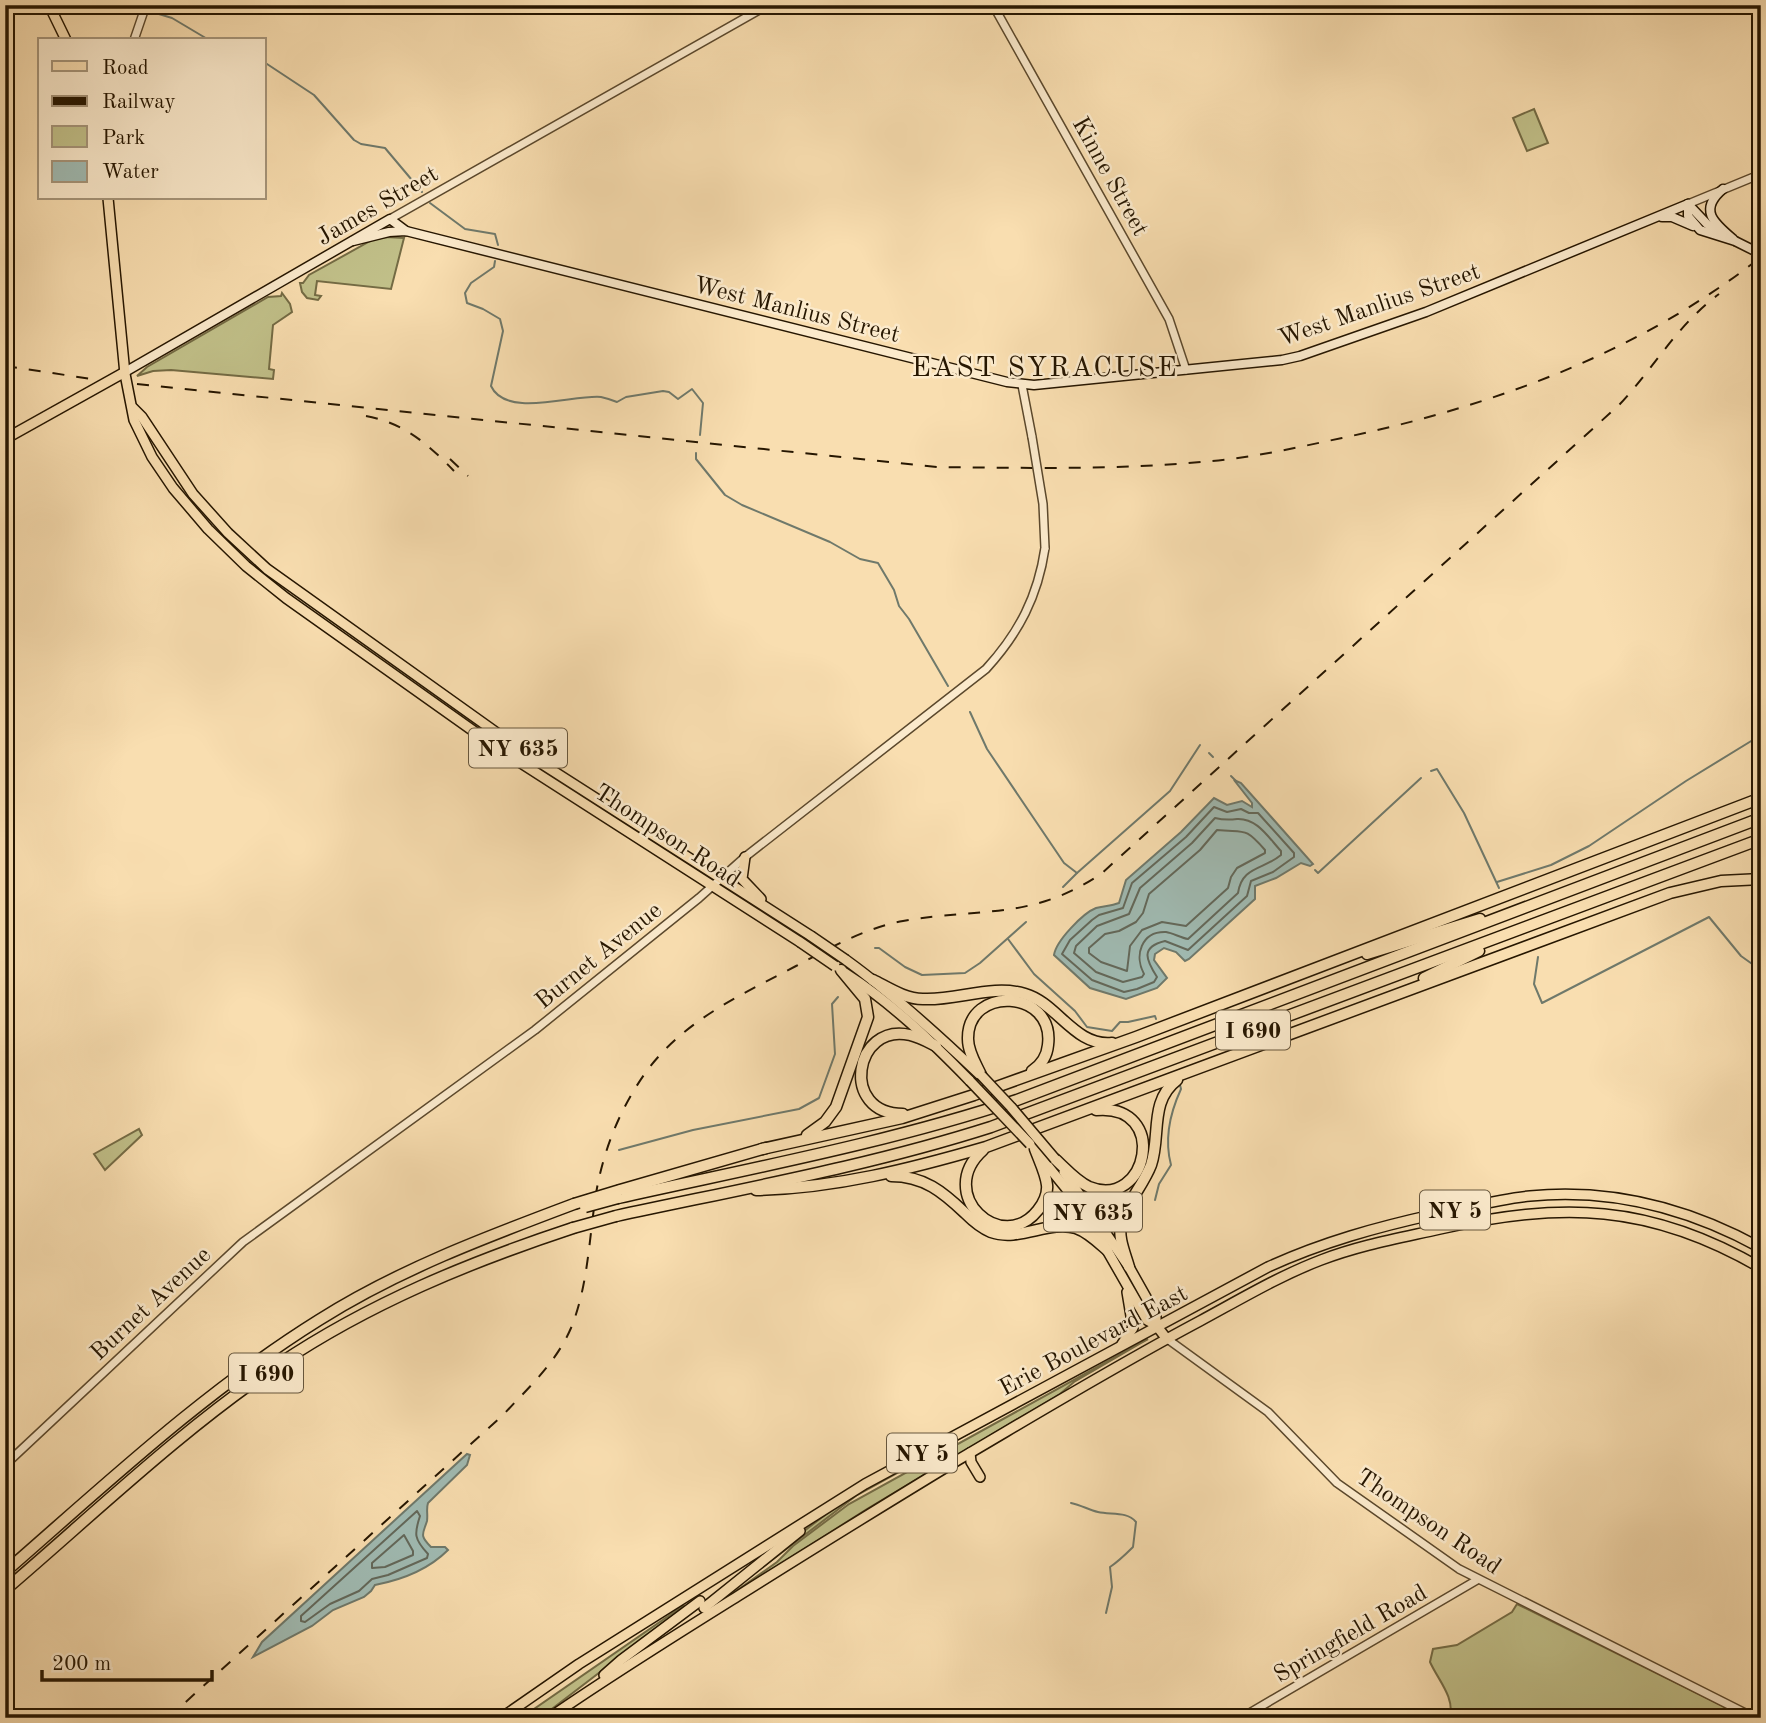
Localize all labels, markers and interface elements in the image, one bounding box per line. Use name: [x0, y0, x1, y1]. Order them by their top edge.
legend: [38, 38, 266, 200]
text: Road: [102, 58, 149, 79]
text: Railway: [102, 92, 176, 113]
street label: Kinne Street: [1067, 113, 1152, 240]
text: Park: [102, 128, 145, 149]
text: Water: [102, 162, 159, 183]
street label: James Street: [313, 162, 443, 251]
street label: West Manlius Street: [1276, 260, 1483, 352]
street label: West Manlius Street: [691, 274, 902, 348]
district label: EAST SYRACUSE: [911, 355, 1179, 383]
road number: NY 635: [469, 728, 567, 768]
street label: Thompson Road: [589, 781, 744, 893]
street label: Burnet Avenue: [532, 899, 667, 1015]
road number: I 690: [1216, 1010, 1290, 1050]
road number: NY 5: [1420, 1190, 1490, 1230]
road number: NY 635: [1044, 1192, 1142, 1232]
street label: Burnet Avenue: [87, 1243, 216, 1366]
street label: Erie Boulevard East: [996, 1282, 1192, 1402]
road number: I 690: [229, 1354, 303, 1392]
road number: NY 5: [887, 1434, 957, 1472]
street label: Thompson Road: [1351, 1465, 1505, 1580]
street label: Springfield Road: [1270, 1581, 1432, 1688]
scale bar: [42, 1639, 212, 1683]
text: 200 m: [52, 1654, 111, 1675]

